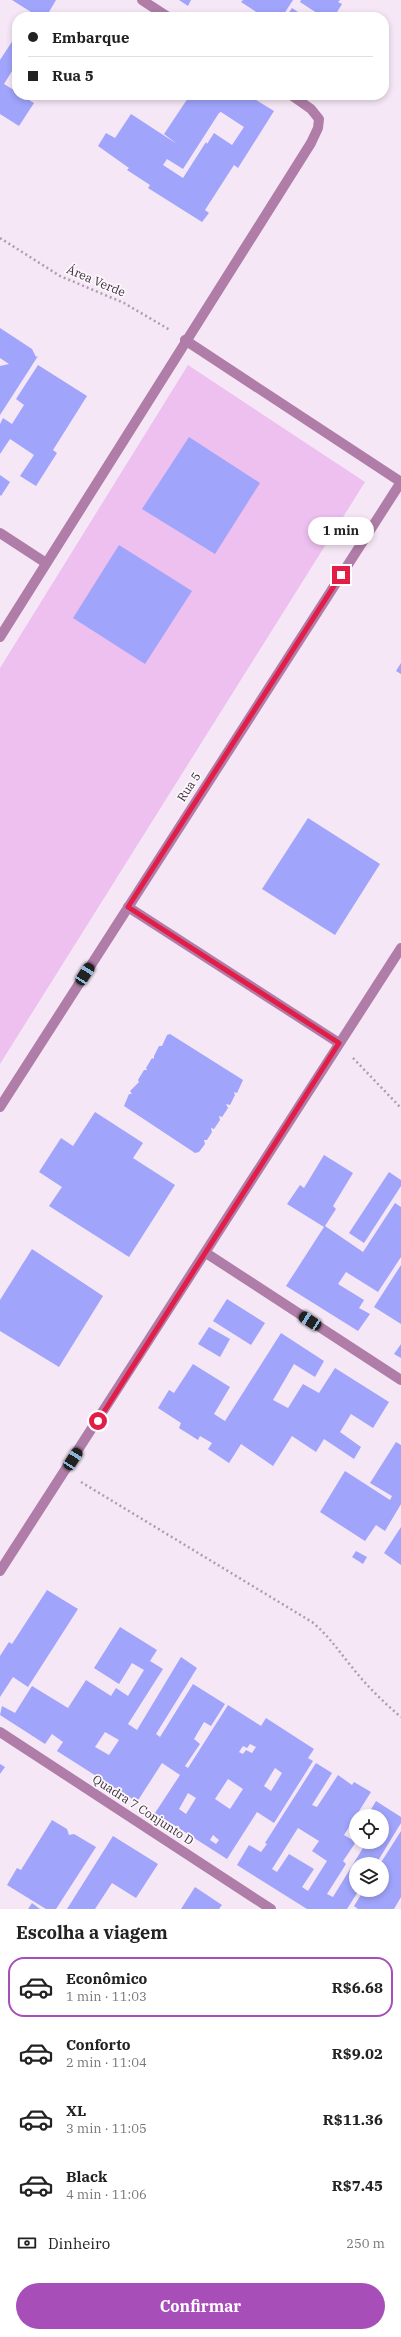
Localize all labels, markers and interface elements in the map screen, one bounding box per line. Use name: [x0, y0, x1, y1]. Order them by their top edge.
text: Embarque: [52, 28, 130, 47]
text: Rua 5: [52, 66, 94, 85]
street label: Área Verde: [65, 261, 128, 300]
callout: 1 min: [308, 517, 374, 545]
text: 1 min: [323, 522, 359, 539]
route end: [332, 566, 350, 584]
street label: Rua 5: [174, 769, 204, 804]
car: [73, 961, 97, 987]
car: [297, 1309, 323, 1333]
route start: [89, 1412, 107, 1430]
car: [61, 1446, 85, 1472]
street label: Quadra 7 Conjunto D: [90, 1771, 197, 1848]
map controls: [349, 1809, 389, 1897]
button: locate: [349, 1809, 389, 1849]
button: layers: [349, 1857, 389, 1897]
text: Escolha a viagem: [16, 1921, 168, 1944]
icon: car: [18, 1969, 54, 2005]
text: Econômico: [66, 1969, 147, 1988]
text: R$6.68: [332, 1978, 383, 1997]
text: 1 min · 11:03: [66, 1988, 147, 2005]
icon: car: [18, 2035, 54, 2071]
text: Conforto: [66, 2035, 131, 2054]
text: R$9.02: [332, 2044, 383, 2063]
text: 2 min · 11:04: [66, 2054, 147, 2071]
icon: car: [18, 2101, 54, 2137]
text: XL: [66, 2101, 86, 2120]
text: R$11.36: [323, 2110, 383, 2129]
text: 3 min · 11:05: [66, 2120, 147, 2137]
icon: car: [18, 2167, 54, 2203]
text: Black: [66, 2167, 107, 2186]
text: R$7.45: [332, 2176, 383, 2195]
text: 4 min · 11:06: [66, 2186, 147, 2203]
icon: cash: [16, 2232, 38, 2254]
text: Dinheiro: [48, 2234, 110, 2253]
text: 250 m: [346, 2235, 385, 2252]
button: Confirmar: [16, 2283, 385, 2329]

